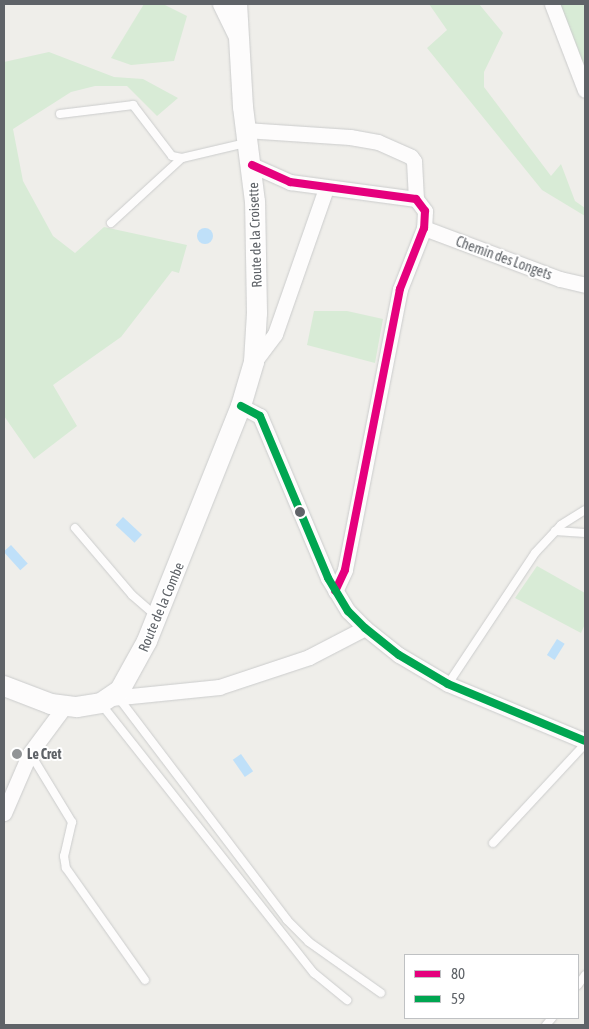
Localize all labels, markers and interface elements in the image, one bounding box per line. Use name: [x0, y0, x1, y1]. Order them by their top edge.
street label: Route de la Croisette: [245, 182, 265, 288]
street label: Chemin des Longets: [454, 233, 554, 283]
unlabelled marker: [295, 507, 305, 517]
street label: Route de la Combe: [135, 560, 187, 654]
place label: Le Cret: [27, 746, 62, 762]
marker: Le Cret: [11, 748, 23, 760]
legend: [404, 954, 579, 1019]
text: 80: [451, 965, 465, 982]
text: 59: [451, 990, 465, 1007]

